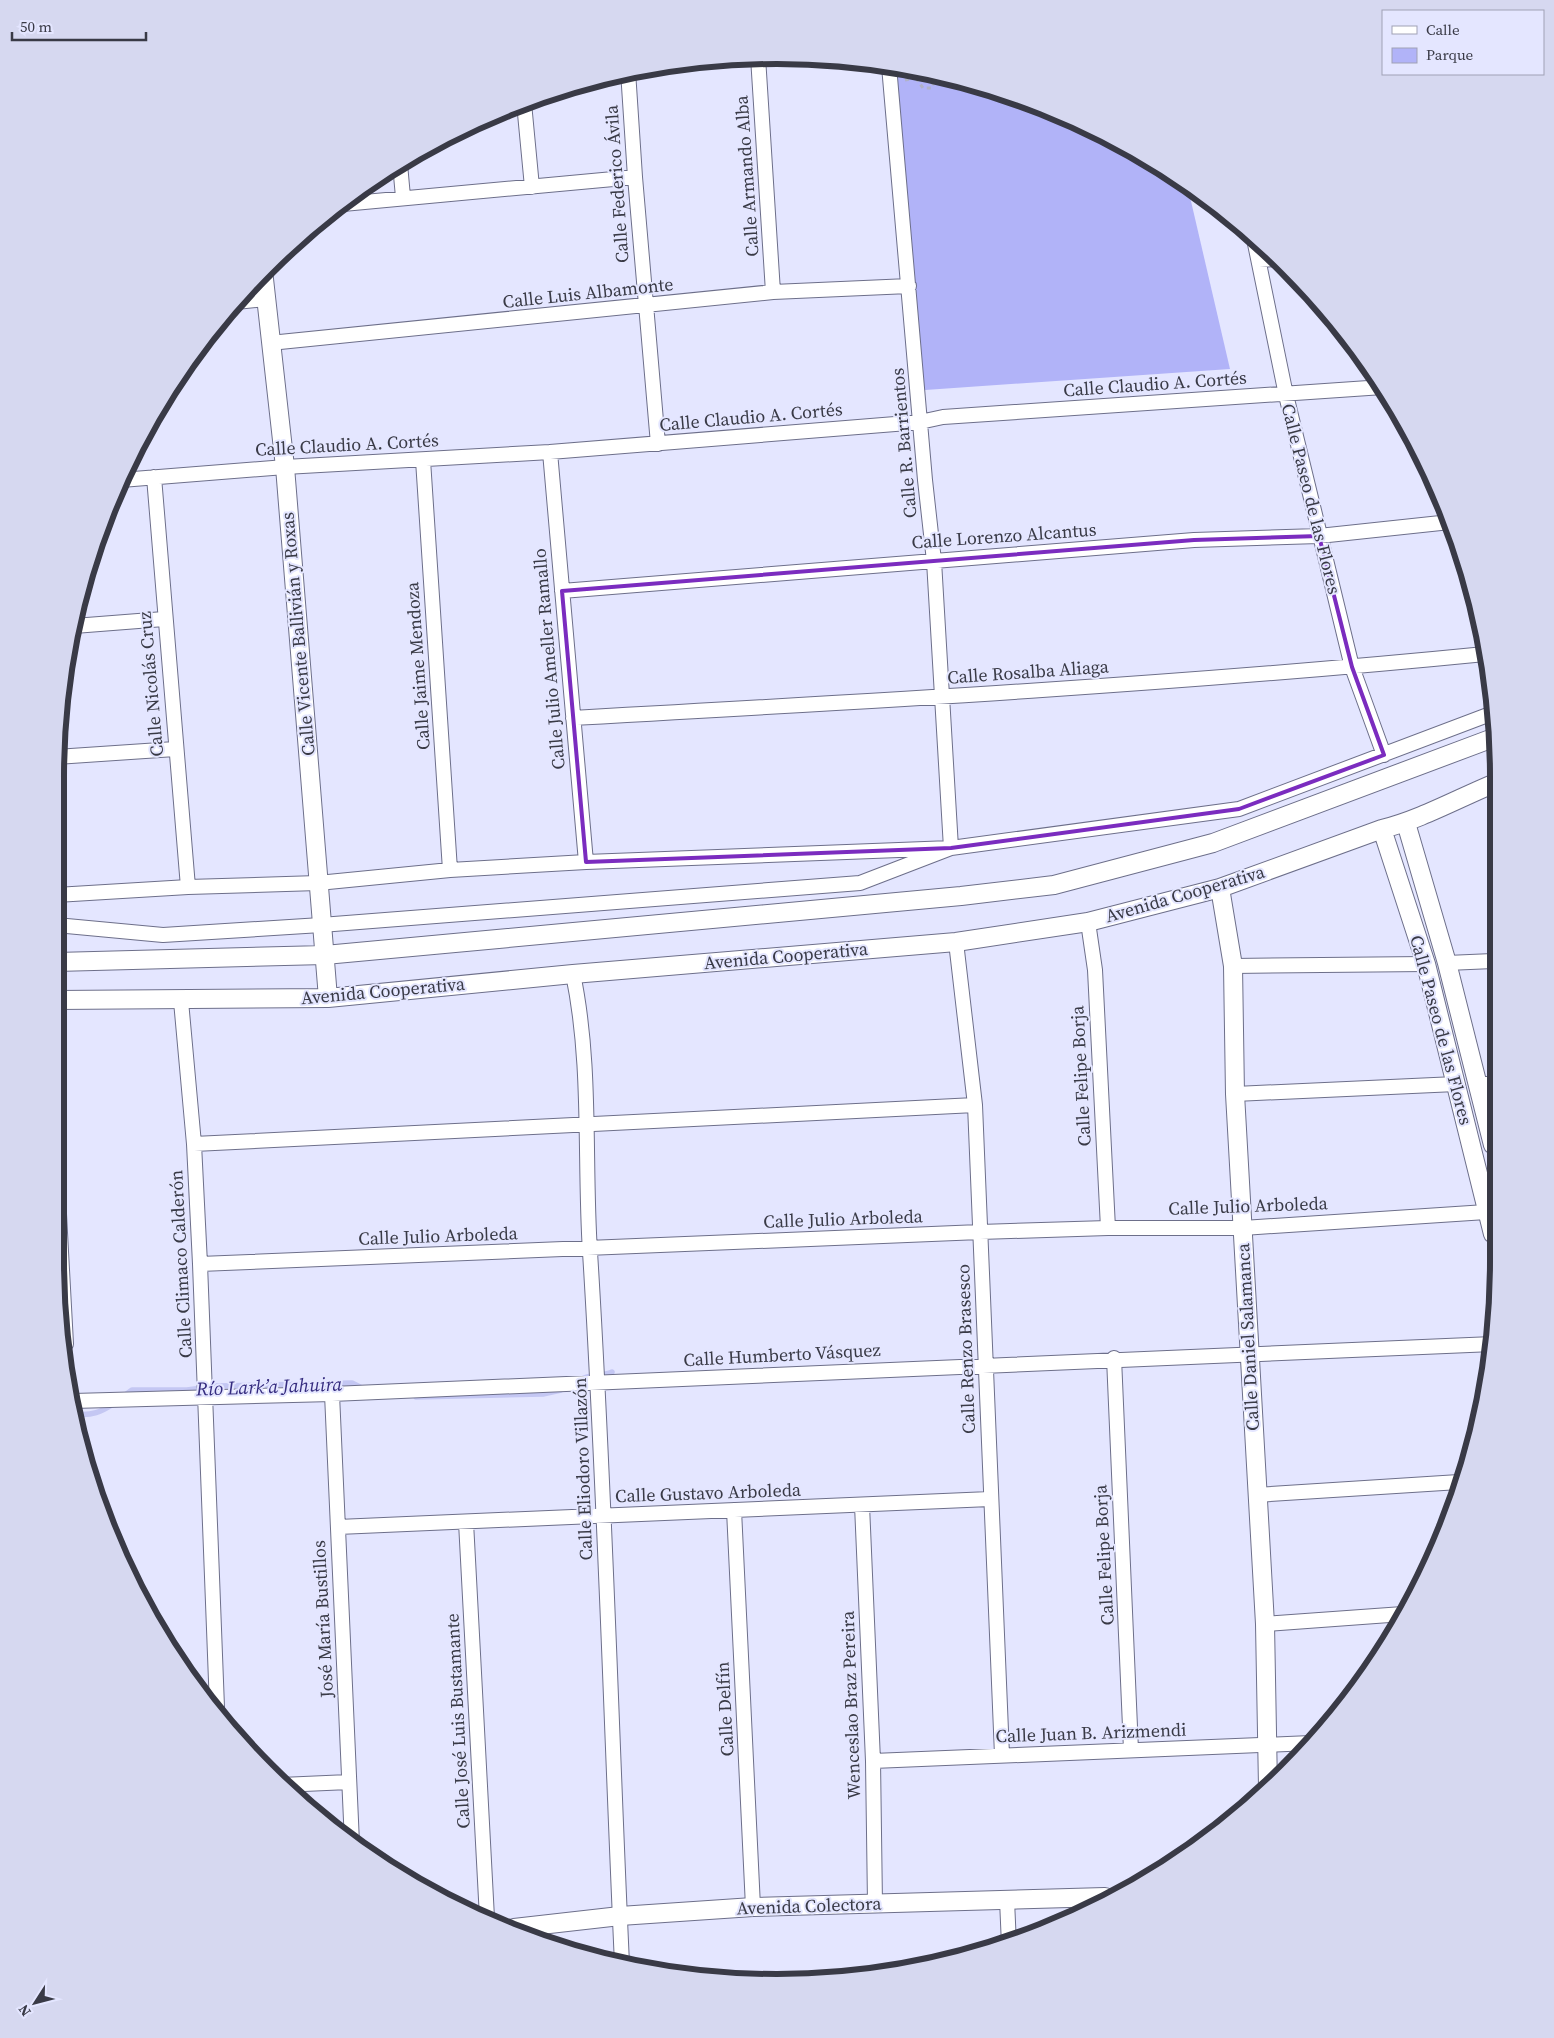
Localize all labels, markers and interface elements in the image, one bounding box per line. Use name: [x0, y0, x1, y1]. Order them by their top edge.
scale bar: [12, 10, 146, 42]
legend: [1382, 10, 1544, 75]
text: 50 m: [20, 16, 52, 37]
text: Calle: [1426, 19, 1460, 40]
text: Parque: [1426, 44, 1474, 65]
street label: Calle Armando Alba: [728, 94, 765, 257]
street label: Calle Federico Ávila: [598, 103, 634, 264]
street label: Calle Luis Albamonte: [501, 271, 675, 314]
street label: Calle Claudio A. Cortés: [1062, 365, 1248, 402]
street label: Calle R. Barrientos: [884, 367, 923, 519]
street label: Calle Claudio A. Cortés: [658, 396, 844, 437]
street label: Calle Paseo de las Flores: [1276, 401, 1347, 597]
street label: Calle Claudio A. Cortés: [255, 427, 440, 462]
street label: Calle Vicente Ballivián y Roxas: [274, 511, 321, 757]
street label: Calle Lorenzo Alcantus: [911, 517, 1097, 554]
street label: Calle Julio Ameller Ramallo: [526, 547, 571, 771]
street label: Calle Jaime Mendoza: [399, 580, 436, 751]
street label: Calle Nicolás Cruz: [132, 610, 169, 758]
street label: Calle Rosalba Aliaga: [946, 653, 1110, 690]
street label: Avenida Cooperativa: [1102, 859, 1268, 928]
street label: Calle Paseo de las Flores: [1404, 932, 1479, 1128]
street label: Avenida Cooperativa: [703, 936, 870, 975]
street label: Avenida Cooperativa: [300, 971, 467, 1010]
street label: Calle Felipe Borja: [1064, 1004, 1097, 1147]
street label: Calle Climaco Calderón: [163, 1169, 198, 1359]
street label: Calle Julio Arboleda: [1168, 1190, 1329, 1221]
street label: Calle Julio Arboleda: [763, 1203, 924, 1234]
street label: Calle Julio Arboleda: [358, 1220, 519, 1251]
street label: Calle Daniel Salamanca: [1230, 1242, 1265, 1432]
street label: Calle Renzo Brasesco: [950, 1264, 981, 1434]
street label: Calle Humberto Vásquez: [683, 1337, 881, 1372]
water label: Río Lark’a Jahuira: [194, 1370, 343, 1402]
street label: Calle Eliodoro Villazón: [567, 1377, 598, 1561]
street label: Calle Gustavo Arboleda: [615, 1477, 802, 1508]
street label: Calle Felipe Borja: [1087, 1483, 1120, 1626]
street label: José María Bustillos: [306, 1539, 339, 1699]
street label: Wenceslao Braz Pereira: [835, 1610, 866, 1800]
street label: Calle José Luis Bustamante: [439, 1613, 476, 1829]
street label: Calle Delfín: [710, 1661, 739, 1757]
street label: Calle Juan B. Arizmendi: [995, 1717, 1187, 1748]
street label: Avenida Colectora: [736, 1890, 883, 1921]
north arrow: [10, 1978, 60, 2028]
text: N: [13, 2001, 36, 2021]

